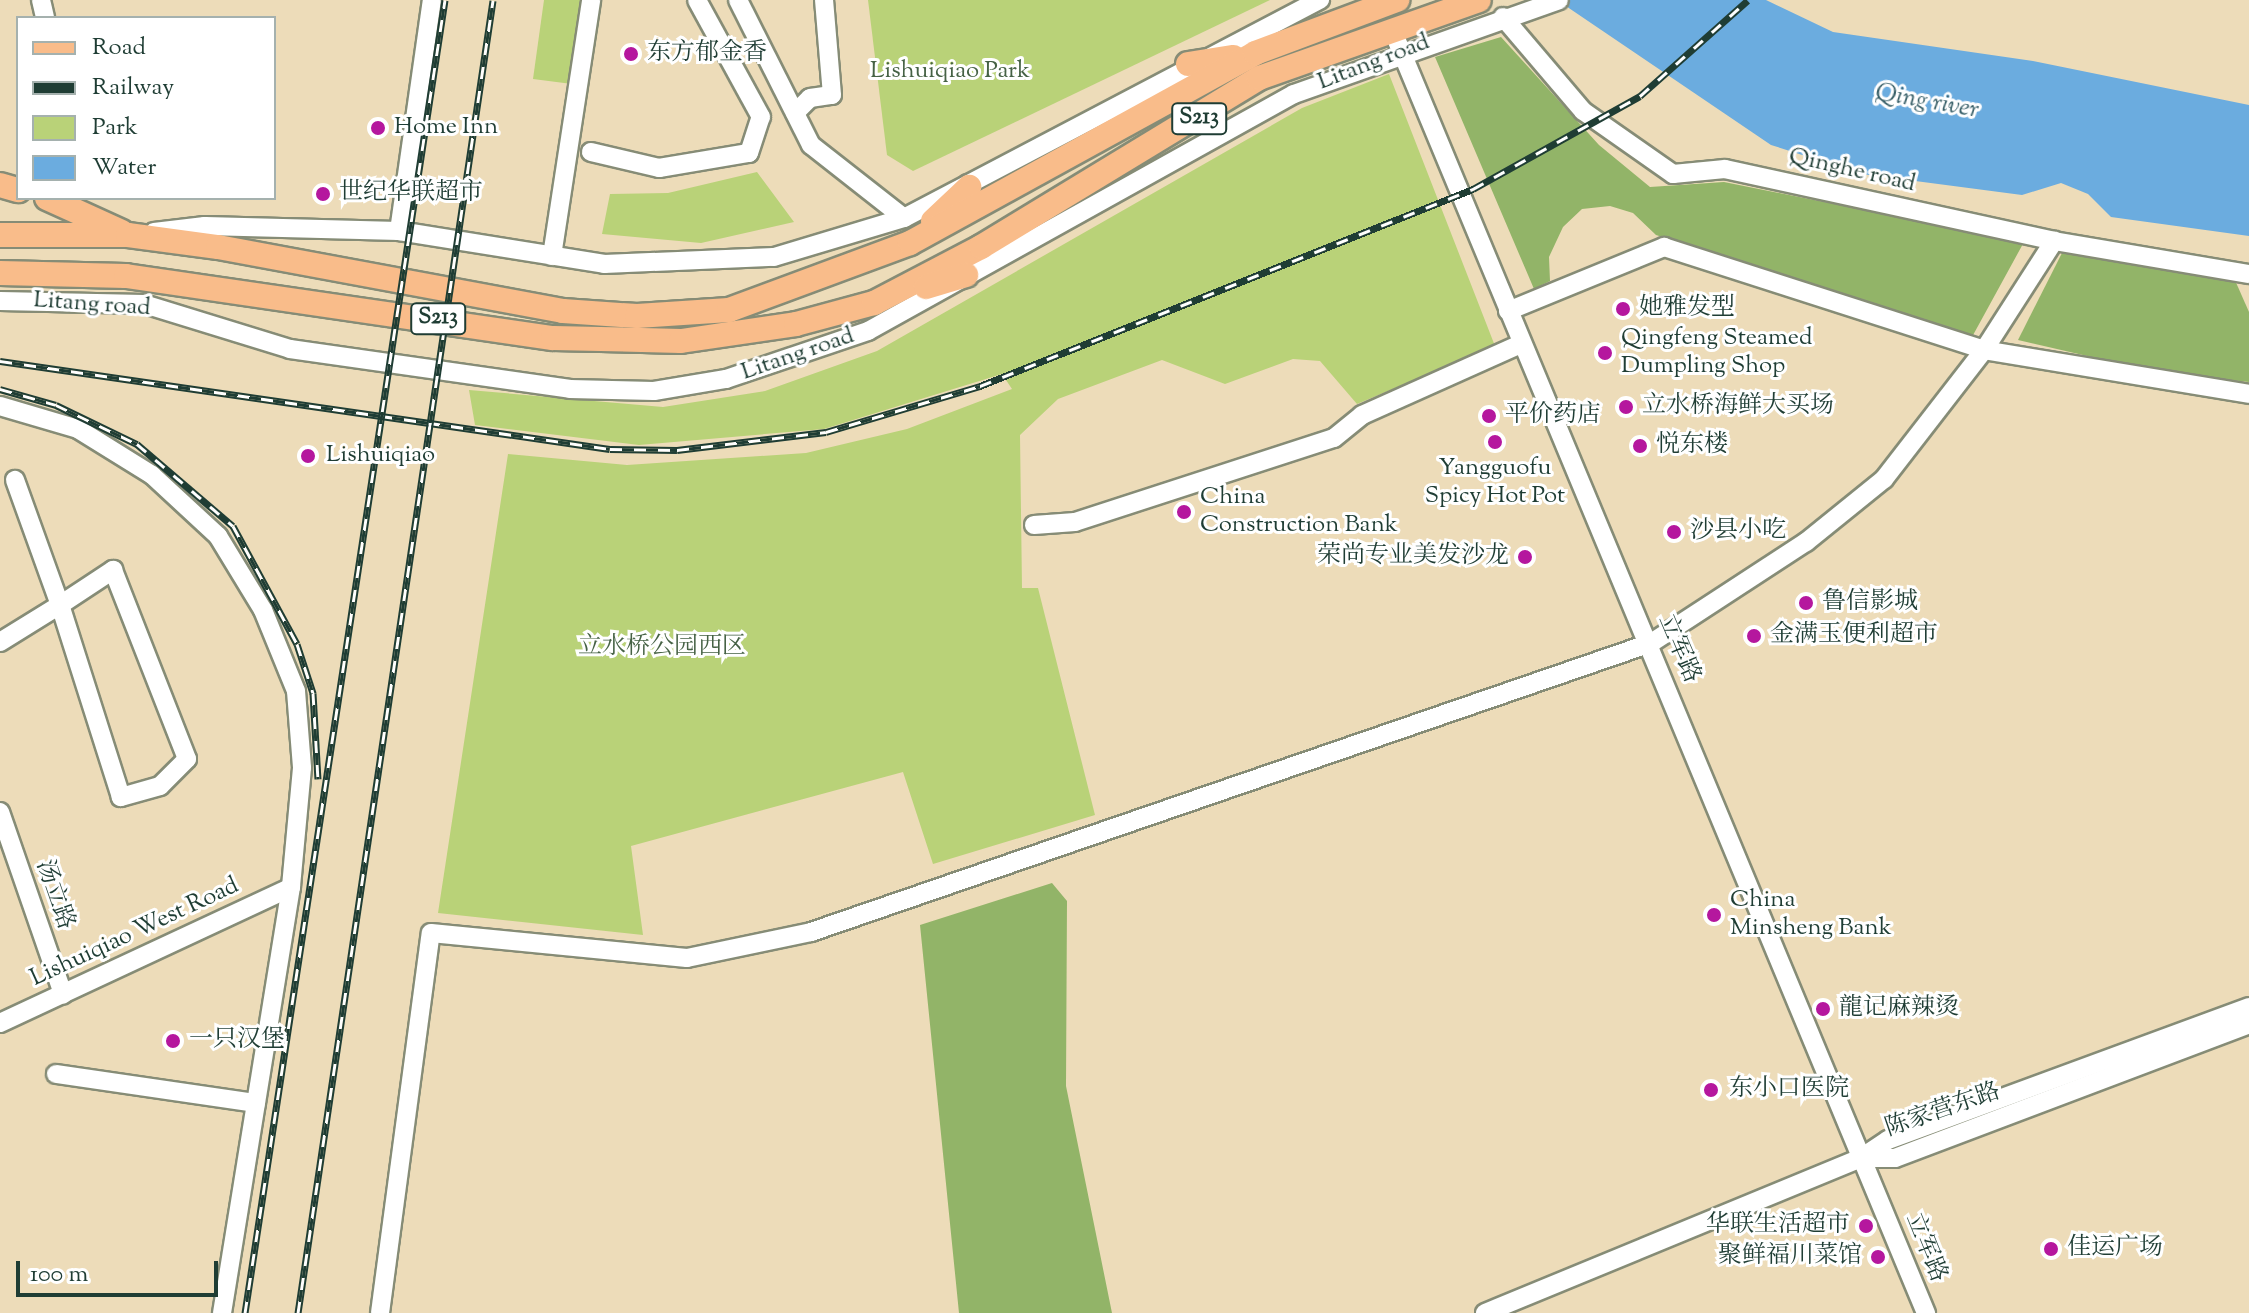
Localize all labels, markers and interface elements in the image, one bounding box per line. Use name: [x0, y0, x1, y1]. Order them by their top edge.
legend: [16, 16, 276, 200]
street label: Litang road: [1314, 28, 1434, 98]
text: Road: [92, 31, 146, 65]
place label: 东方郁金香: [647, 40, 767, 68]
marker: 东方郁金香: [622, 45, 640, 63]
park label: Lishuiqiao Park: [870, 58, 1030, 86]
text: Railway: [92, 71, 174, 105]
water label: Qing river: [1873, 78, 1981, 126]
road number: S213: [1171, 101, 1227, 137]
text: Park: [92, 111, 138, 145]
place label: Home Inn: [394, 114, 498, 142]
marker: Home Inn: [369, 119, 387, 137]
street label: Qinghe road: [1786, 142, 1918, 200]
text: Water: [92, 151, 156, 185]
place label: 世纪华联超市: [339, 180, 483, 208]
marker: 世纪华联超市: [314, 185, 332, 203]
street label: Litang road: [32, 287, 152, 323]
place label: 她雅发型: [1639, 295, 1735, 323]
marker: 她雅发型: [1614, 300, 1632, 318]
road number: S213: [410, 301, 466, 337]
street label: Litang road: [738, 322, 858, 388]
place label: Qingfeng Steamed Dumpling Shop: [1621, 325, 1812, 381]
marker: Qingfeng Steamed Dumpling Shop: [1596, 344, 1614, 362]
place label: 立水桥海鲜大买场: [1642, 393, 1834, 421]
marker: 立水桥海鲜大买场: [1617, 398, 1635, 416]
place label: 平价药店: [1505, 402, 1601, 430]
marker: 平价药店: [1480, 407, 1498, 425]
place label: 悦东楼: [1656, 432, 1728, 460]
marker: Yangguofu Spicy Hot Pot: [1486, 433, 1504, 451]
marker: 悦东楼: [1631, 437, 1649, 455]
place label: Lishuiqiao: [326, 442, 435, 470]
marker: Lishuiqiao: [297, 445, 319, 467]
place label: Yangguofu Spicy Hot Pot: [1425, 455, 1565, 511]
place label: China Construction Bank: [1200, 484, 1398, 540]
marker: China Construction Bank: [1175, 503, 1193, 521]
place label: 沙县小吃: [1690, 518, 1786, 546]
marker: 沙县小吃: [1665, 523, 1683, 541]
place label: 荣尚专业美发沙龙: [1317, 543, 1509, 571]
marker: 荣尚专业美发沙龙: [1516, 548, 1534, 566]
place label: 鲁信影城: [1822, 589, 1918, 617]
marker: 鲁信影城: [1797, 594, 1815, 612]
street label: 立军路: [1651, 610, 1705, 688]
place label: 金满玉便利超市: [1770, 622, 1938, 650]
marker: 金满玉便利超市: [1745, 627, 1763, 645]
park label: 立水桥公园西区: [578, 634, 746, 662]
street label: 汤立路: [29, 856, 79, 934]
street label: Lishuiqiao West Road: [26, 872, 244, 994]
place label: China Minsheng Bank: [1730, 887, 1892, 943]
marker: China Minsheng Bank: [1705, 906, 1723, 924]
place label: 龍记麻辣烫: [1839, 995, 1959, 1023]
marker: 龍记麻辣烫: [1814, 1000, 1832, 1018]
place label: 一只汉堡: [189, 1027, 285, 1055]
marker: 一只汉堡: [164, 1032, 182, 1050]
place label: 东小口医院: [1729, 1076, 1849, 1104]
street label: 陈家营东路: [1882, 1078, 2004, 1144]
marker: 东小口医院: [1700, 1079, 1722, 1101]
street label: 立军路: [1898, 1209, 1952, 1287]
place label: 华联生活超市: [1706, 1212, 1850, 1240]
marker: 华联生活超市: [1857, 1217, 1875, 1235]
place label: 佳运广场: [2067, 1235, 2163, 1263]
marker: 佳运广场: [2042, 1240, 2060, 1258]
place label: 聚鲜福川菜馆: [1718, 1243, 1862, 1271]
scale bar: [20, 1245, 222, 1295]
marker: 聚鲜福川菜馆: [1869, 1248, 1887, 1266]
text: 100 m: [30, 1258, 88, 1292]

